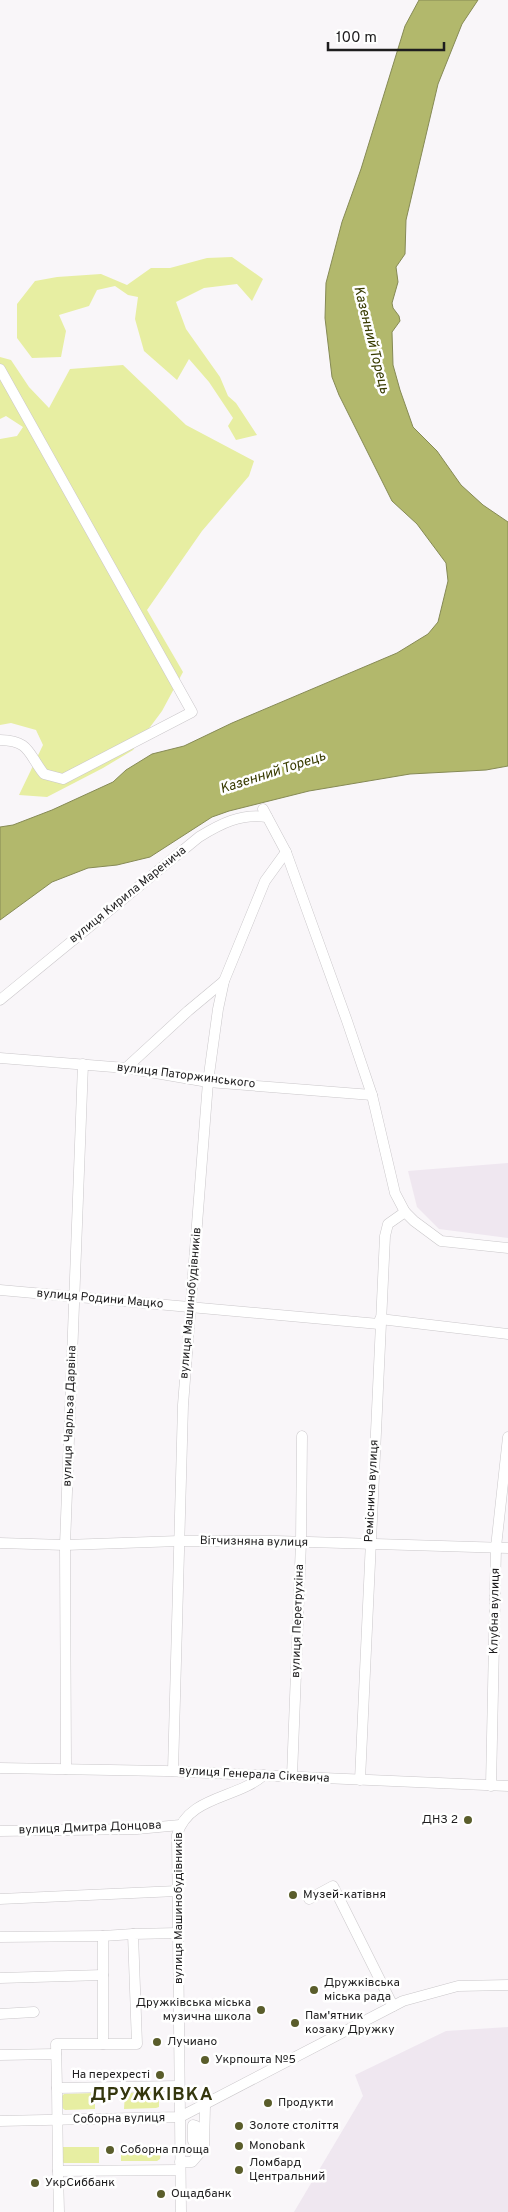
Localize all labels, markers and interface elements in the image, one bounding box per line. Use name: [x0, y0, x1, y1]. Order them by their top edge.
scale bar: [328, 20, 444, 52]
text: 100 m: [336, 29, 377, 48]
water label: Казенний Торець: [349, 284, 393, 396]
water label: Казенний Торець: [218, 748, 328, 798]
street label: вулиця Кирила Маренича: [66, 843, 190, 947]
street label: вулиця Паторжинського: [116, 1060, 257, 1092]
street label: вулиця Машинобудівників: [176, 1227, 206, 1379]
street label: вулиця Родини Мацко: [36, 1285, 164, 1313]
street label: вулиця Чарльза Дарвіна: [60, 1345, 80, 1487]
street label: Реміснича вулиця: [361, 1439, 383, 1543]
street label: Вітчизняна вулиця: [200, 1533, 308, 1551]
street label: вулиця Перетрухіна: [288, 1564, 308, 1678]
street label: Клубна вулиця: [486, 1568, 504, 1654]
street label: вулиця Генерала Сікевича: [178, 1763, 330, 1787]
place label: ДНЗ 2: [422, 1812, 458, 1828]
marker: ДНЗ 2: [462, 1814, 474, 1826]
street label: вулиця Дмитра Донцова: [18, 1818, 162, 1838]
street label: вулиця Машинобудівників: [171, 1832, 187, 1984]
place label: Музей-катівня: [303, 1887, 386, 1903]
marker: Музей-катівня: [287, 1889, 299, 1901]
place label: Дружківська міська рада: [324, 1975, 400, 2005]
marker: Дружківська міська рада: [308, 1984, 320, 1996]
place label: Дружківська міська музична школа: [136, 1995, 251, 2025]
marker: Дружківська міська музична школа: [255, 2004, 267, 2016]
place label: Пам'ятник козаку Дружку: [305, 2008, 395, 2038]
marker: Пам'ятник козаку Дружку: [289, 2017, 301, 2029]
place label: Лучиано: [167, 2034, 217, 2050]
marker: Лучиано: [151, 2036, 163, 2048]
place label: Укрпошта №5: [215, 2052, 296, 2068]
marker: Укрпошта №5: [199, 2054, 211, 2066]
place label: На перехресті: [72, 2067, 150, 2083]
marker: На перехресті: [154, 2069, 166, 2081]
district label: ДРУЖКІВКА: [90, 2084, 214, 2107]
place label: Продукти: [278, 2095, 334, 2111]
marker: Продукти: [262, 2097, 274, 2109]
street label: Соборна вулиця: [73, 2110, 165, 2128]
place label: Золоте століття: [249, 2118, 339, 2134]
marker: Золоте століття: [233, 2120, 245, 2132]
place label: Monobank: [249, 2138, 305, 2154]
marker: Monobank: [233, 2140, 245, 2152]
place label: Соборна площа: [120, 2142, 209, 2158]
marker: Соборна площа: [104, 2144, 116, 2156]
place label: Ломбард Центральний: [249, 2155, 325, 2185]
marker: Ломбард Центральний: [233, 2164, 245, 2176]
place label: УкрСиббанк: [45, 2175, 115, 2191]
marker: УкрСиббанк: [29, 2177, 41, 2189]
place label: Ощадбанк: [171, 2186, 232, 2202]
marker: Ощадбанк: [155, 2188, 167, 2200]

